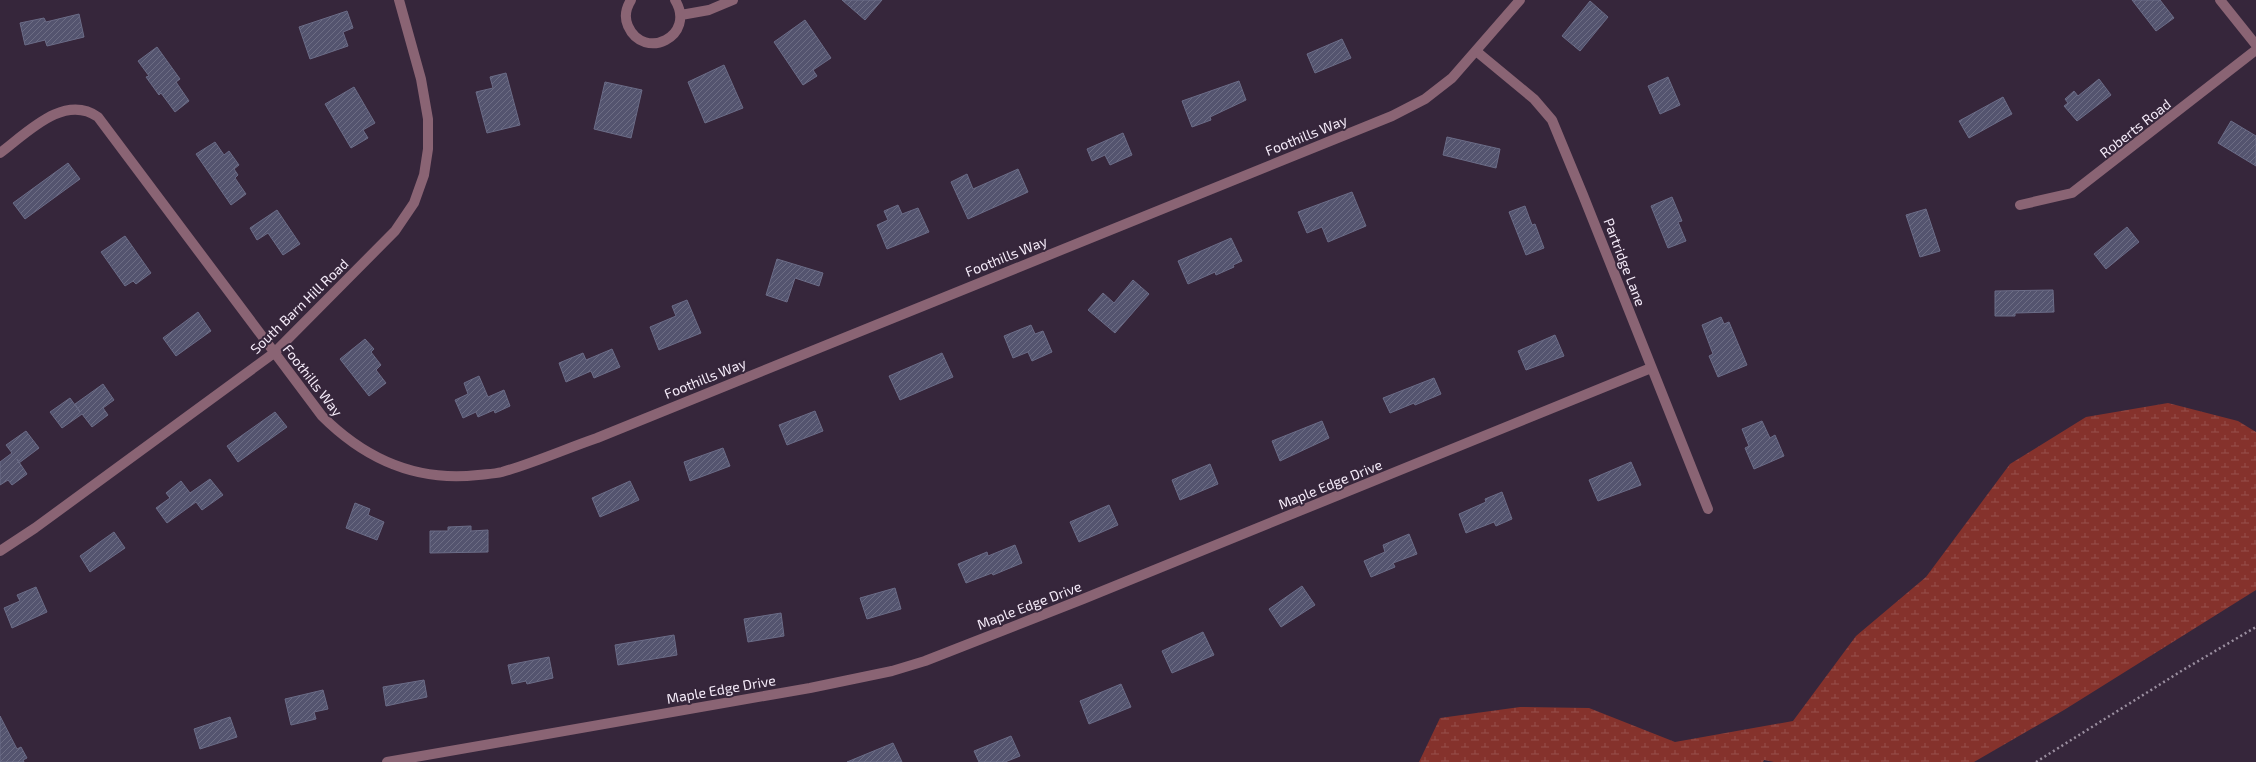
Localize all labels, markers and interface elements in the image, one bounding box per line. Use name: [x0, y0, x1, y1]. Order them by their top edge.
street label: Roberts Road: [2096, 95, 2174, 161]
street label: Foothills Way: [1263, 111, 1350, 159]
street label: Partridge Lane: [1600, 216, 1650, 308]
street label: Foothills Way: [963, 232, 1050, 280]
street label: South Barn Hill Road: [246, 255, 352, 357]
street label: Foothills Way: [280, 341, 347, 420]
street label: Foothills Way: [662, 354, 749, 402]
street label: Maple Edge Drive: [1276, 455, 1384, 513]
street label: Maple Edge Drive: [974, 577, 1084, 633]
street label: Maple Edge Drive: [665, 671, 777, 707]

